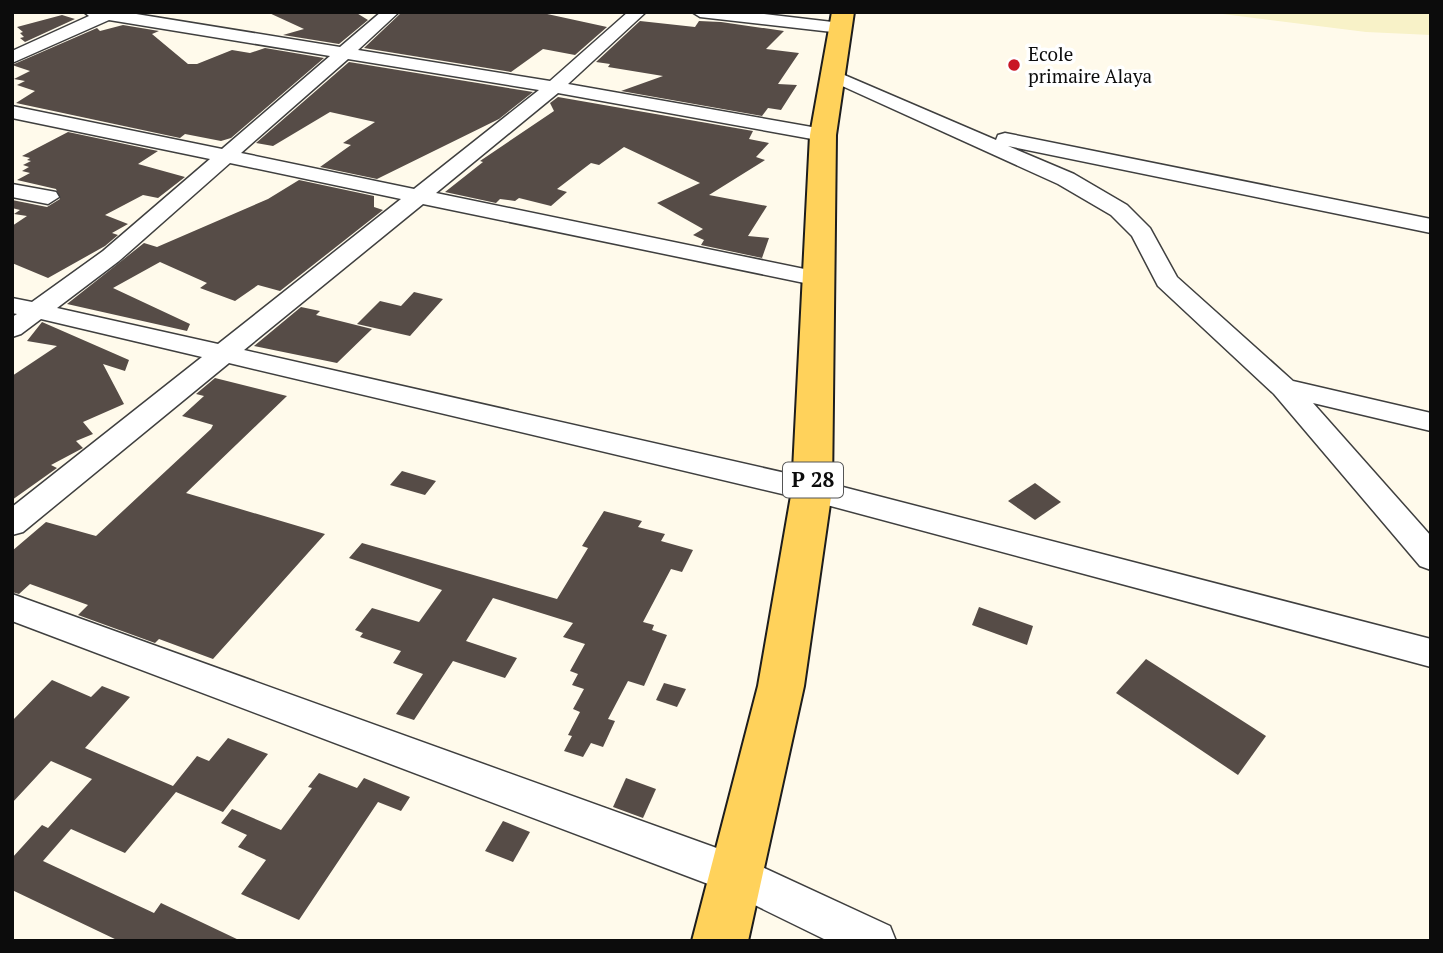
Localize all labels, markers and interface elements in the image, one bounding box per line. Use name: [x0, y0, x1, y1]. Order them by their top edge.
place label: Ecole primaire Alaya: [1028, 41, 1152, 88]
marker: Ecole primaire Alaya: [1006, 57, 1022, 73]
road number: P 28: [783, 462, 843, 498]

